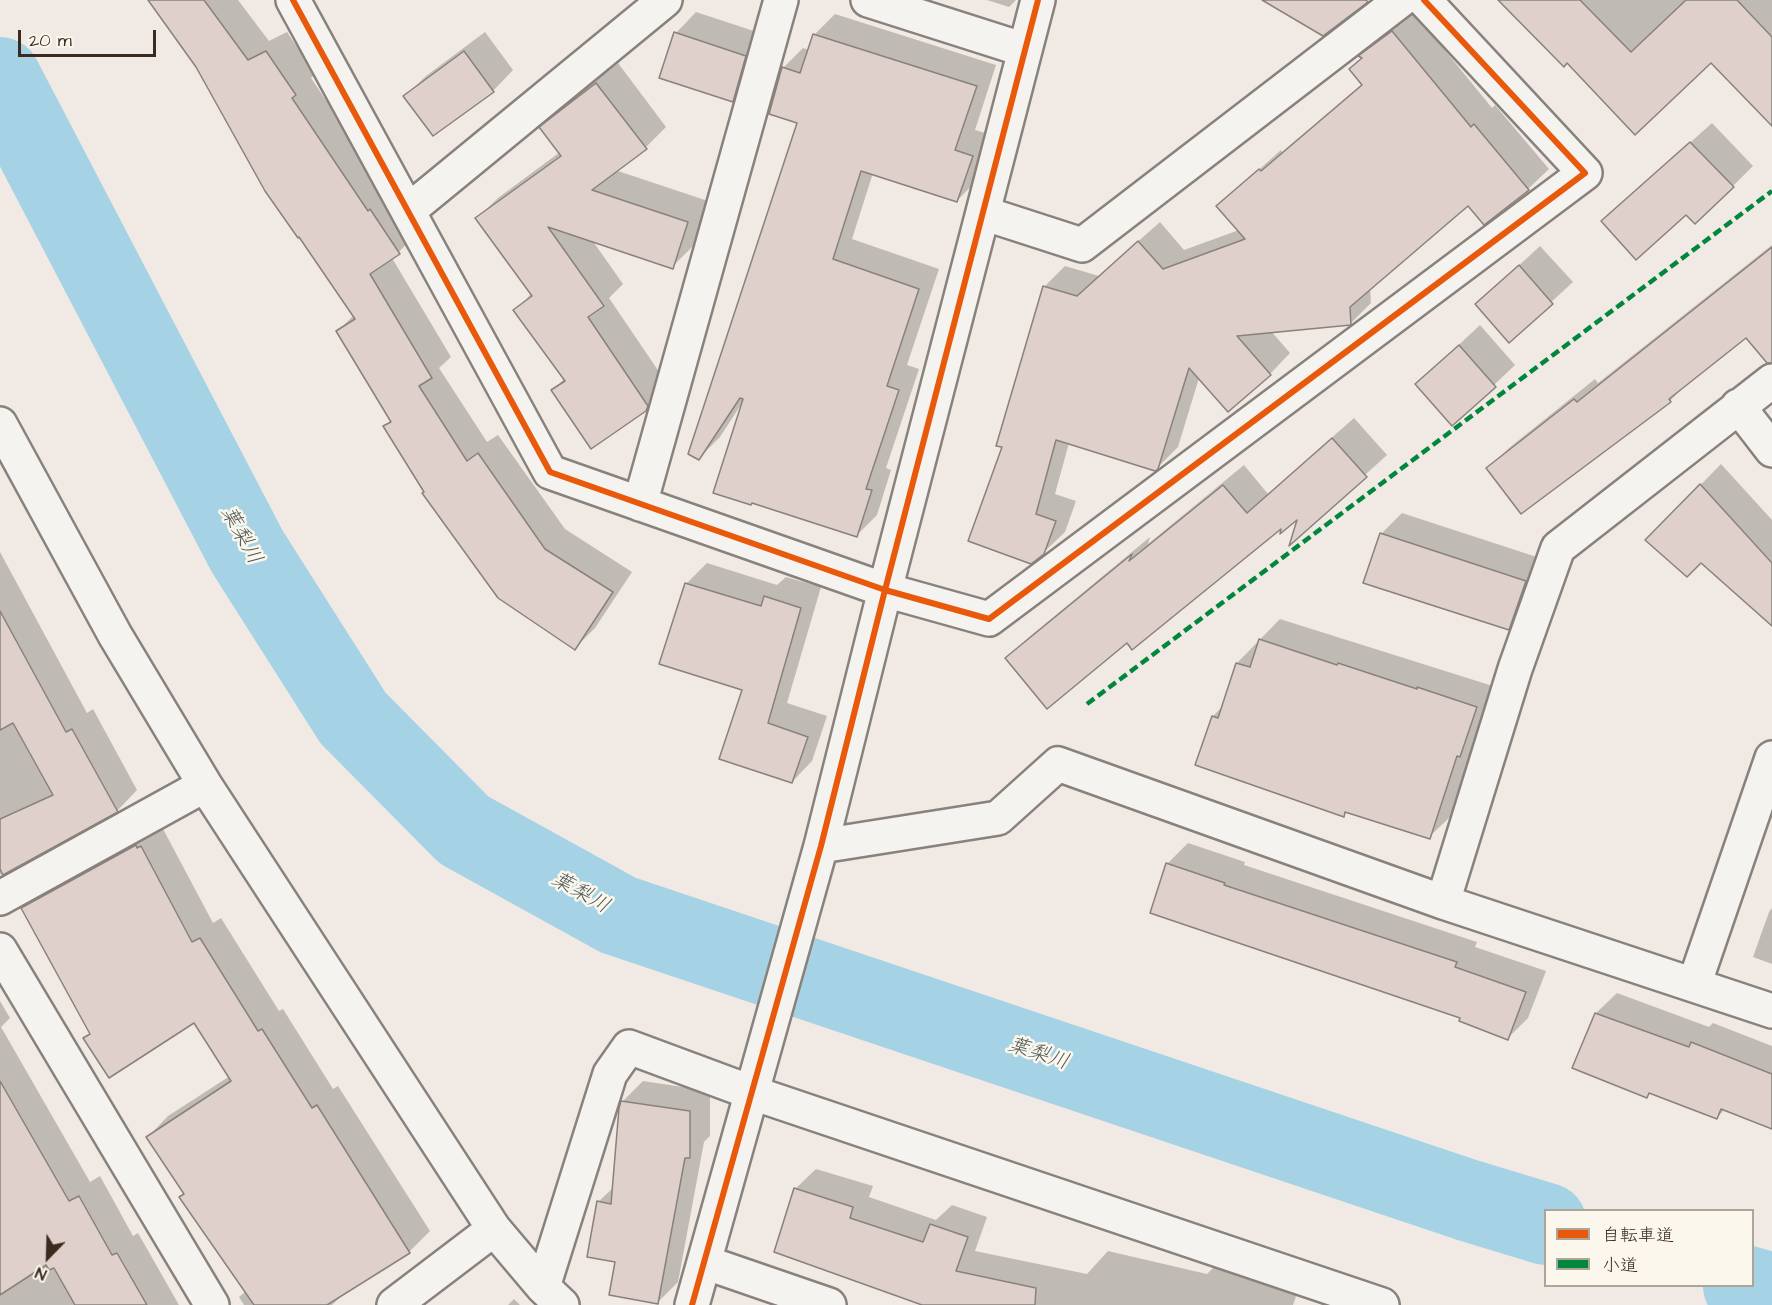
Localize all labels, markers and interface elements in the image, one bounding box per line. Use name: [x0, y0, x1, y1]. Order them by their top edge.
scale bar: [21, 18, 159, 56]
text: 20 m: [29, 28, 72, 53]
water label: 葉梨川: [214, 502, 266, 570]
water label: 葉梨川: [546, 868, 614, 920]
water label: 葉梨川: [1004, 1033, 1072, 1077]
legend: [1544, 1209, 1754, 1287]
text: 自転車道: [1602, 1223, 1674, 1248]
north arrow: [18, 1227, 78, 1287]
text: 小道: [1602, 1253, 1638, 1278]
text: N: [32, 1261, 50, 1286]

